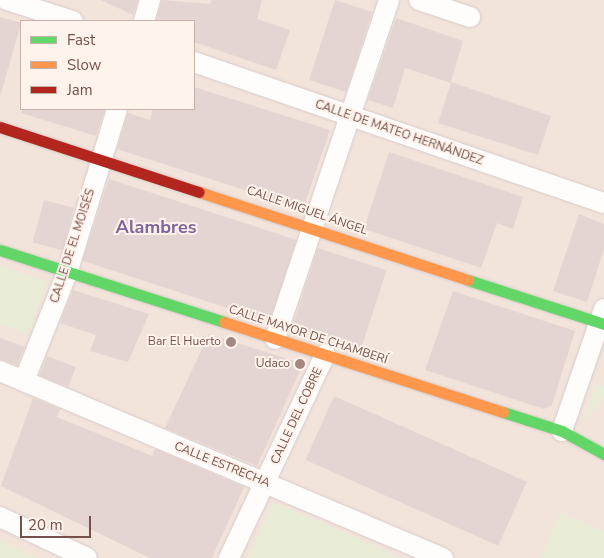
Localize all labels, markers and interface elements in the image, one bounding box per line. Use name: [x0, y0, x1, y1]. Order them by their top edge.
legend: [20, 20, 195, 110]
text: Fast: [67, 30, 95, 50]
text: Slow: [67, 55, 101, 75]
text: Jam: [67, 80, 93, 100]
street label: CALLE DE MATEO HERNÁNDEZ: [313, 97, 485, 169]
street label: CALLE MIGUEL ÁNGEL: [245, 184, 369, 238]
street label: CALLE DE EL MOISÉS: [48, 187, 98, 305]
district label: Alambres: [115, 216, 197, 238]
street label: CALLE MAYOR DE CHAMBERÍ: [227, 302, 389, 368]
place label: Bar El Huerto: [148, 335, 221, 349]
marker: Bar El Huerto: [225, 336, 237, 348]
place label: Udaco: [256, 357, 290, 371]
marker: Udaco: [294, 358, 306, 370]
street label: CALLE DEL COBRE: [268, 365, 326, 467]
street label: CALLE ESTRECHA: [172, 439, 272, 491]
scale bar: [22, 506, 94, 538]
text: 20 m: [28, 515, 63, 535]

